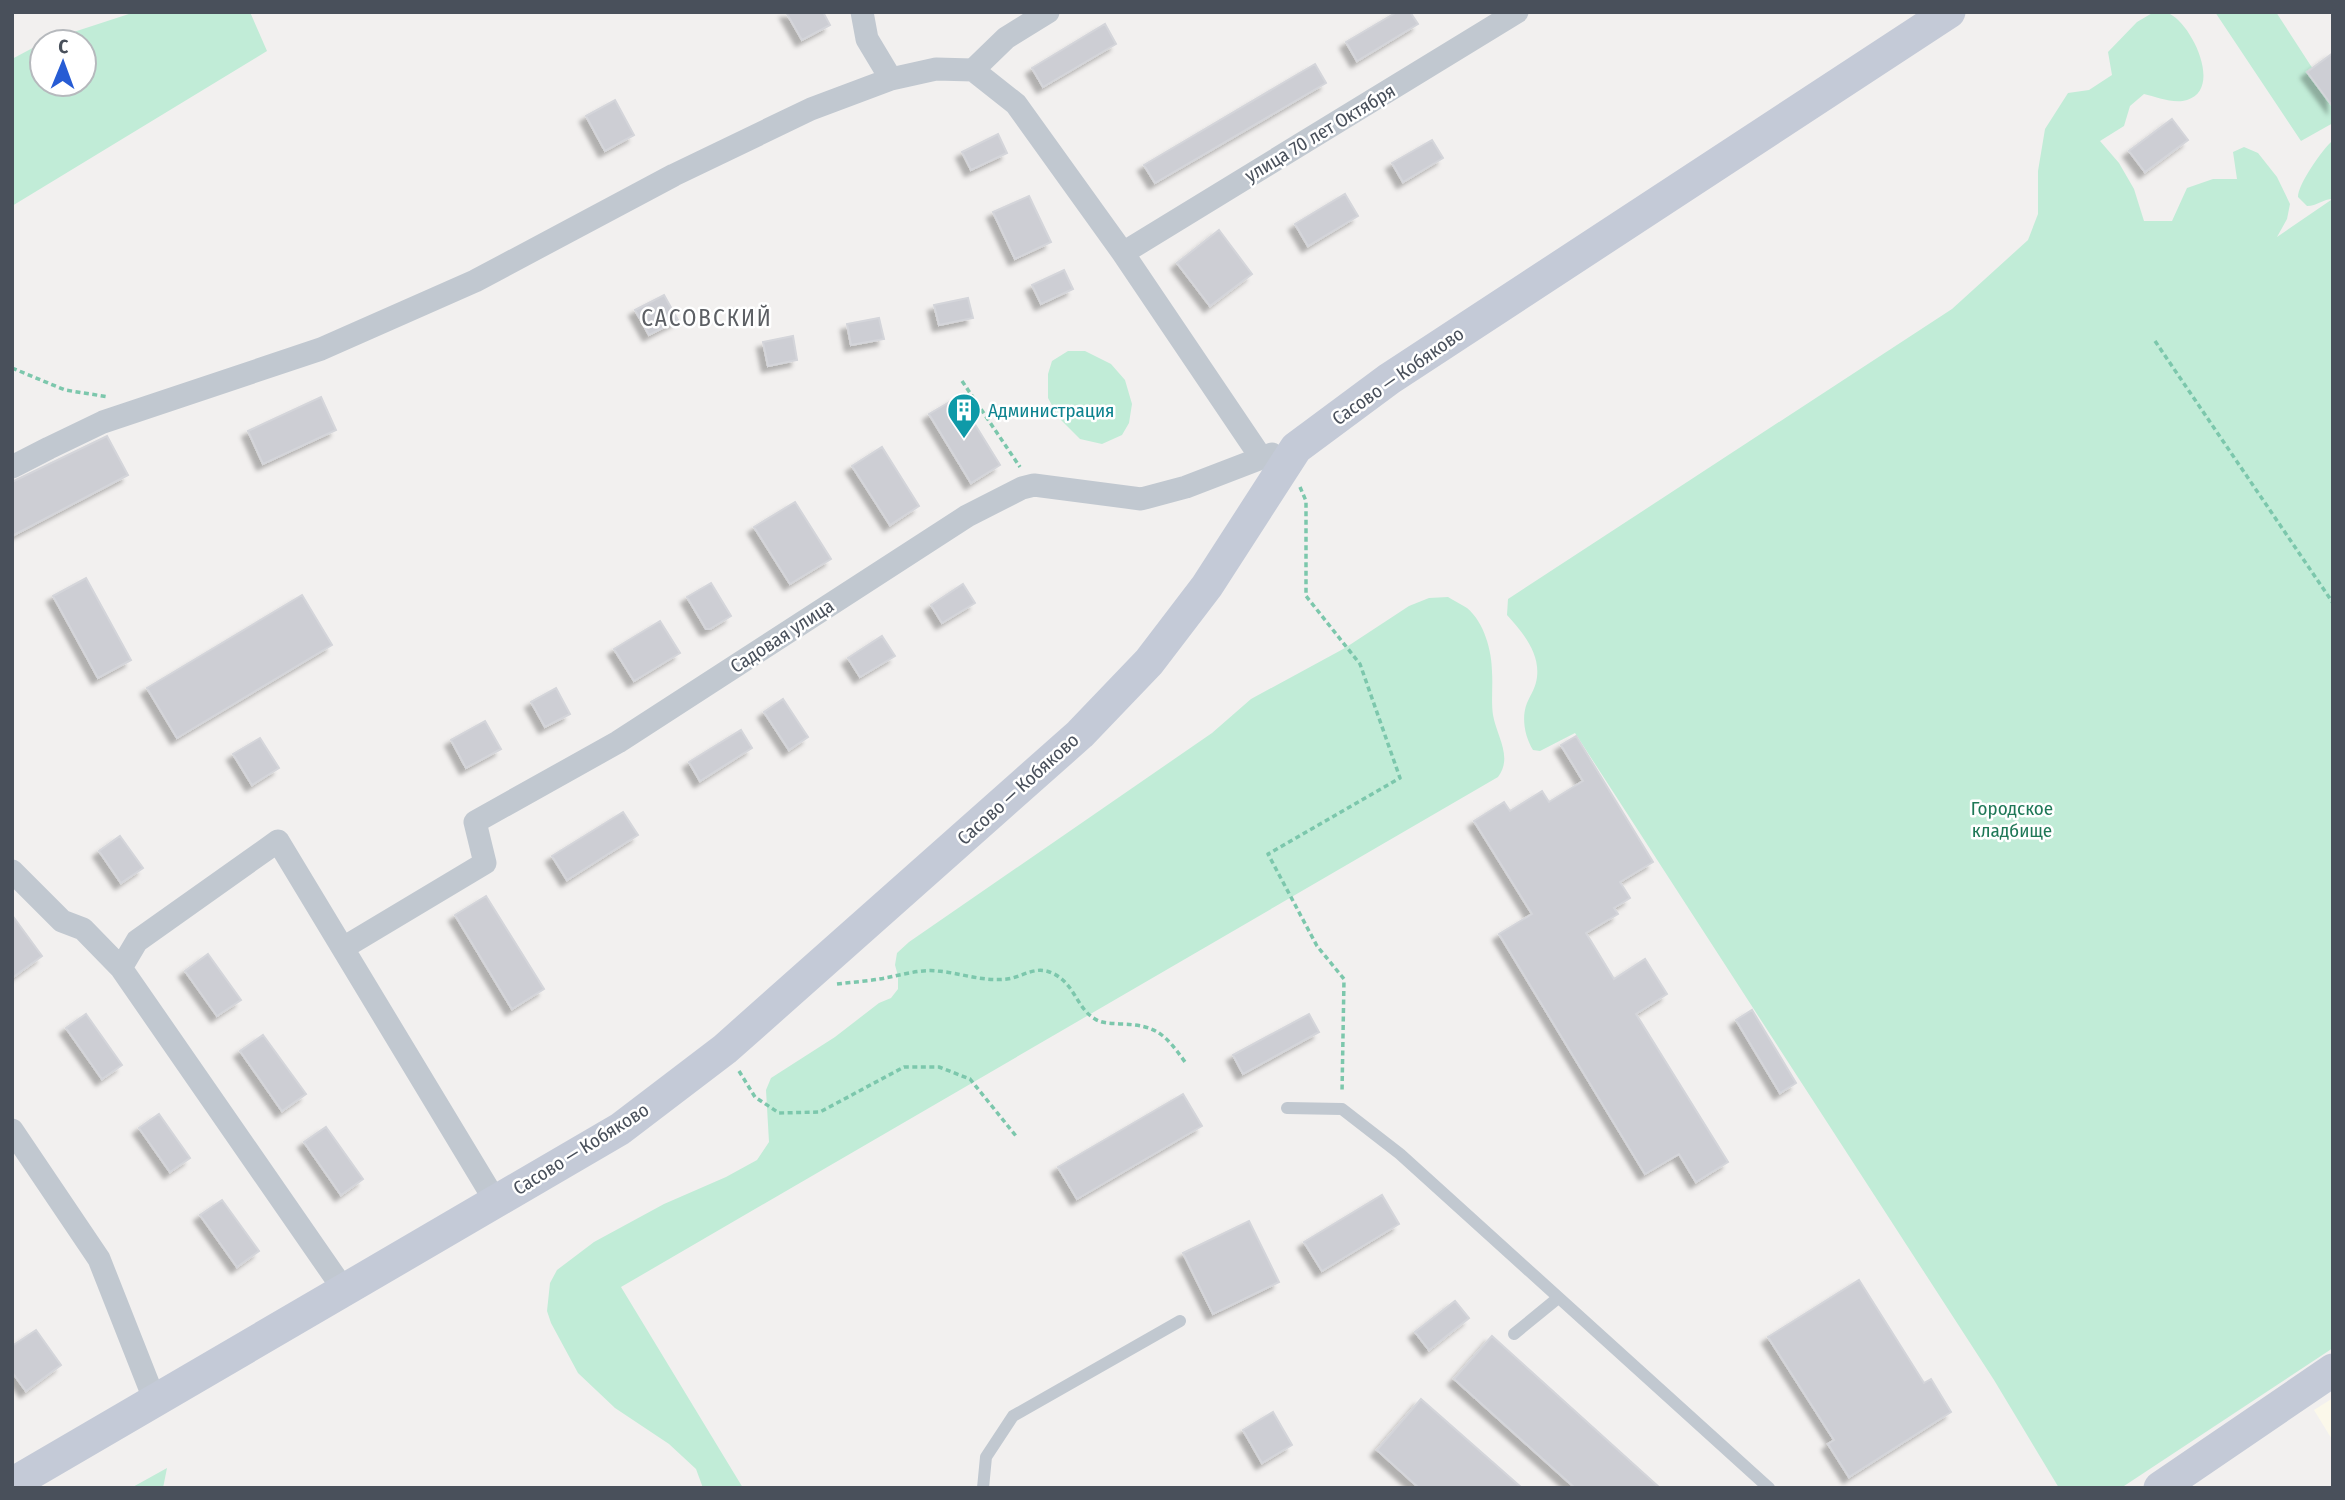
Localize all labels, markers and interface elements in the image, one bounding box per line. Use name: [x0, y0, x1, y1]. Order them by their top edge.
north arrow: [28, 28, 98, 98]
text: С: [58, 35, 69, 58]
street label: улица 70 лет Октября: [1241, 79, 1399, 187]
district label: САСОВСКИЙ: [641, 304, 773, 332]
street label: Сасово — Кобяково: [1328, 322, 1468, 430]
building icon: Администрация: [945, 391, 983, 440]
place label: Администрация: [988, 399, 1115, 422]
street label: Садовая улица: [726, 594, 838, 678]
street label: Сасово — Кобяково: [952, 728, 1084, 850]
park label: Городское кладбище: [1971, 797, 2053, 842]
street label: Сасово — Кобяково: [509, 1098, 653, 1200]

